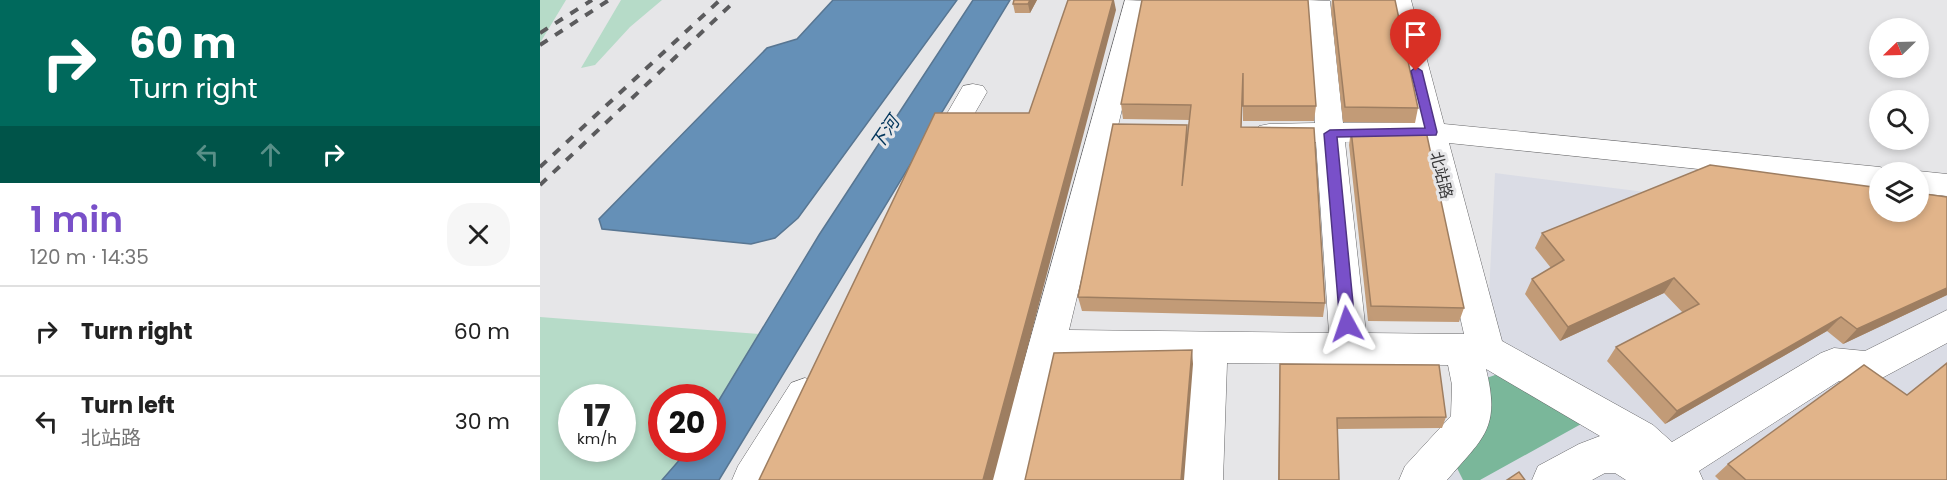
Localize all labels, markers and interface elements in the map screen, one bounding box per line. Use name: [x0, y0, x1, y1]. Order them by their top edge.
pin: [1390, 9, 1441, 71]
text: 60 m: [129, 14, 237, 73]
icon: arrive: [1399, 18, 1432, 51]
north arrow: [1869, 18, 1929, 78]
map controls: [1869, 18, 1929, 222]
icon: right: [30, 24, 108, 102]
text: Turn right: [129, 70, 258, 107]
button: search: [1869, 90, 1929, 150]
water label: 下河: [864, 108, 907, 155]
icon: left: [191, 138, 224, 171]
icon: ahead: [254, 138, 287, 171]
icon: right: [317, 138, 350, 171]
street label: 北站路: [1425, 149, 1458, 201]
button: layers: [1869, 162, 1929, 222]
text: 1 min: [30, 194, 123, 245]
button: close: [447, 203, 510, 266]
text: 120 m · 14:35: [30, 243, 149, 271]
position arrow: [1315, 292, 1379, 356]
icon: right: [30, 315, 63, 348]
text: Turn right: [81, 316, 192, 347]
text: 60 m: [454, 316, 510, 347]
speed limit sign: 20: [648, 384, 726, 462]
text: Turn left: [81, 390, 175, 421]
text: 17: [583, 394, 611, 437]
icon: left: [30, 405, 63, 438]
text: 30 m: [455, 406, 510, 437]
text: 北站路: [81, 424, 141, 452]
text: km/h: [577, 428, 617, 449]

